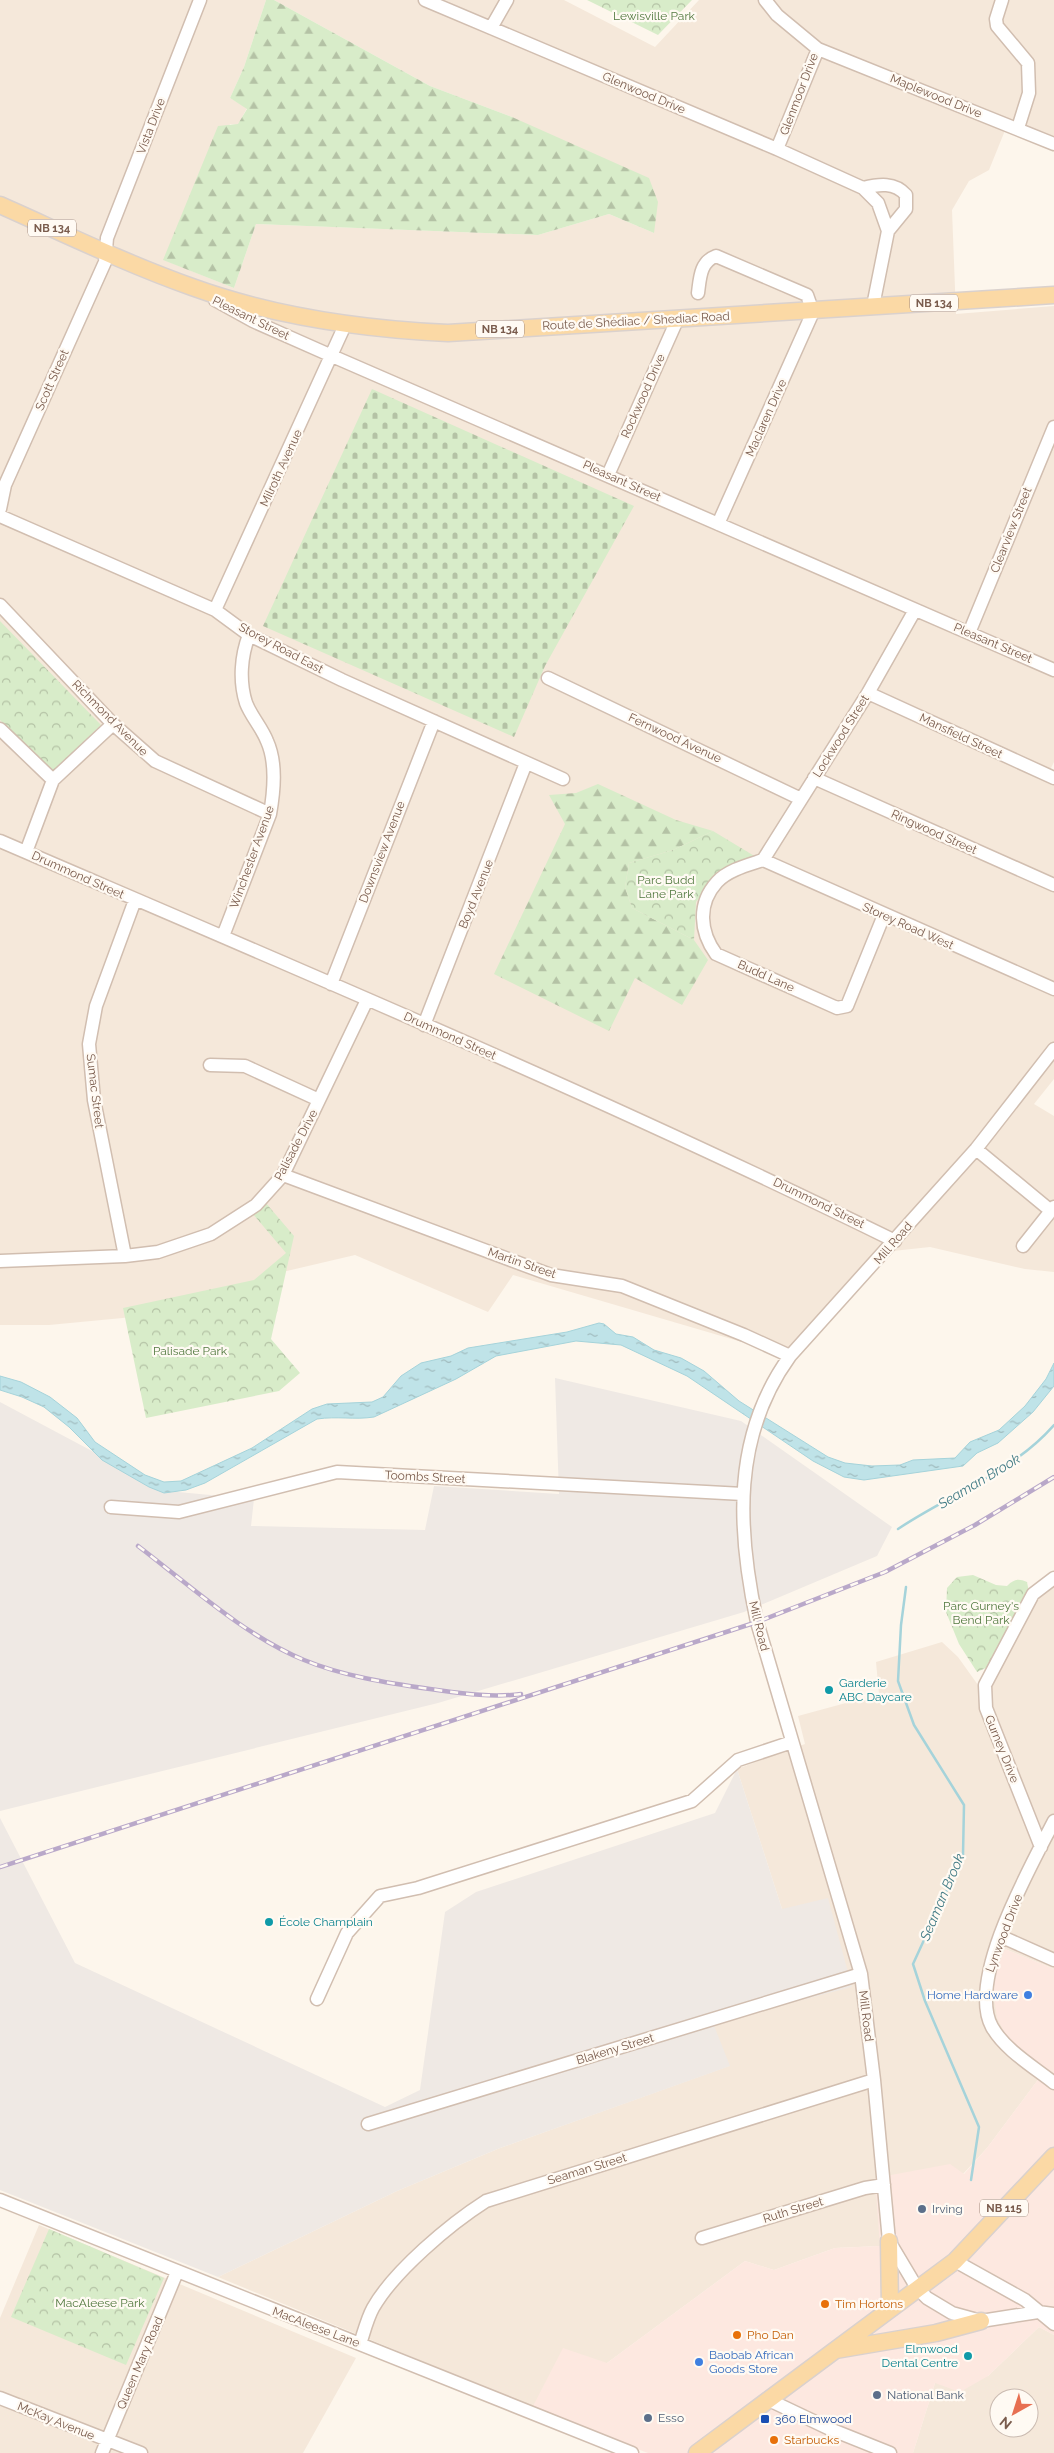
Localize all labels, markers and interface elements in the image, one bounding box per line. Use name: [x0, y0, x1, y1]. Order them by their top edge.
park label: Lewisville Park: [613, 9, 696, 23]
street label: Glenmoor Drive: [777, 51, 821, 137]
street label: Glenwood Drive: [600, 69, 688, 117]
street label: Maplewood Drive: [888, 71, 984, 121]
street label: Vista Drive: [134, 96, 168, 156]
road number: NB 134: [28, 220, 76, 237]
street label: Pleasant Street: [210, 293, 292, 343]
road number: NB 134: [910, 294, 958, 312]
street label: Route de Shédiac / Shediac Road: [542, 309, 730, 333]
road number: NB 134: [476, 320, 524, 338]
street label: Scott Street: [32, 347, 72, 413]
street label: Rockwood Drive: [618, 352, 668, 440]
street label: Maclaren Drive: [743, 377, 789, 459]
street label: Milroth Avenue: [257, 427, 305, 509]
street label: Pleasant Street: [581, 458, 663, 504]
street label: Clearview Street: [987, 485, 1035, 575]
street label: Storey Road East: [236, 620, 326, 676]
street label: Pleasant Street: [952, 620, 1034, 666]
street label: Richmond Avenue: [69, 677, 151, 759]
street label: Lockwood Street: [810, 692, 872, 780]
street label: Fernwood Avenue: [626, 710, 724, 766]
street label: Mansfield Street: [917, 711, 1005, 761]
street label: Downsview Avenue: [356, 799, 408, 905]
street label: Winchester Avenue: [227, 804, 277, 910]
street label: Ringwood Street: [889, 807, 979, 857]
street label: Drummond Street: [30, 848, 126, 902]
street label: Boyd Avenue: [456, 857, 496, 931]
park label: Parc Budd Lane Park: [637, 873, 695, 901]
street label: Storey Road West: [860, 900, 956, 952]
street label: Budd Lane: [735, 957, 797, 995]
street label: Drummond Street: [402, 1009, 498, 1063]
street label: Sumac Street: [83, 1053, 107, 1129]
street label: Palisade Drive: [271, 1107, 321, 1183]
street label: Drummond Street: [771, 1175, 867, 1231]
street label: Mill Road: [871, 1219, 915, 1267]
street label: Martin Street: [486, 1245, 558, 1281]
park label: Palisade Park: [153, 1344, 228, 1358]
water label: Seaman Brook: [934, 1450, 1023, 1512]
street label: Toombs Street: [384, 1468, 466, 1486]
street label: Mill Road: [746, 1599, 772, 1653]
park label: Parc Gurney's Bend Park: [943, 1599, 1019, 1627]
place label: Garderie ABC Daycare: [839, 1676, 912, 1704]
marker: Garderie ABC Daycare: [823, 1684, 835, 1696]
street label: Gurney Drive: [982, 1713, 1022, 1785]
water label: Seaman Brook: [916, 1851, 968, 1944]
street label: Lynwood Drive: [983, 1892, 1025, 1974]
place label: École Champlain: [279, 1915, 373, 1929]
marker: École Champlain: [263, 1916, 275, 1928]
place label: Home Hardware: [927, 1988, 1018, 2002]
marker: Home Hardware: [1022, 1989, 1034, 2001]
street label: Mill Road: [856, 1990, 876, 2042]
street label: Blakeny Street: [575, 2031, 655, 2067]
street label: Seaman Street: [546, 2150, 628, 2188]
street label: Ruth Street: [761, 2194, 825, 2226]
road number: NB 115: [980, 2200, 1028, 2216]
place label: Irving: [932, 2202, 963, 2216]
marker: Irving: [916, 2203, 928, 2215]
park label: MacAleese Park: [55, 2296, 145, 2310]
place label: Tim Hortons: [835, 2297, 903, 2311]
marker: Tim Hortons: [819, 2298, 831, 2310]
street label: MacAleese Lane: [270, 2304, 362, 2350]
street label: Queen Mary Road: [114, 2314, 166, 2412]
place label: Pho Dan: [747, 2328, 794, 2342]
marker: Pho Dan: [731, 2329, 743, 2341]
place label: Elmwood Dental Centre: [882, 2342, 958, 2370]
place label: Baobab African Goods Store: [709, 2348, 794, 2376]
marker: Elmwood Dental Centre: [962, 2350, 974, 2362]
marker: Baobab African Goods Store: [693, 2356, 705, 2368]
place label: National Bank: [887, 2388, 964, 2402]
north arrow: [989, 2388, 1039, 2438]
marker: National Bank: [871, 2389, 883, 2401]
street label: McKay Avenue: [15, 2399, 97, 2443]
place label: Esso: [658, 2411, 684, 2425]
marker: Esso: [642, 2412, 654, 2424]
place label: 360 Elmwood: [775, 2412, 852, 2426]
marker: 360 Elmwood: [759, 2413, 771, 2425]
text: N: [997, 2414, 1015, 2433]
place label: Starbucks: [784, 2433, 839, 2447]
marker: Starbucks: [768, 2434, 780, 2446]

